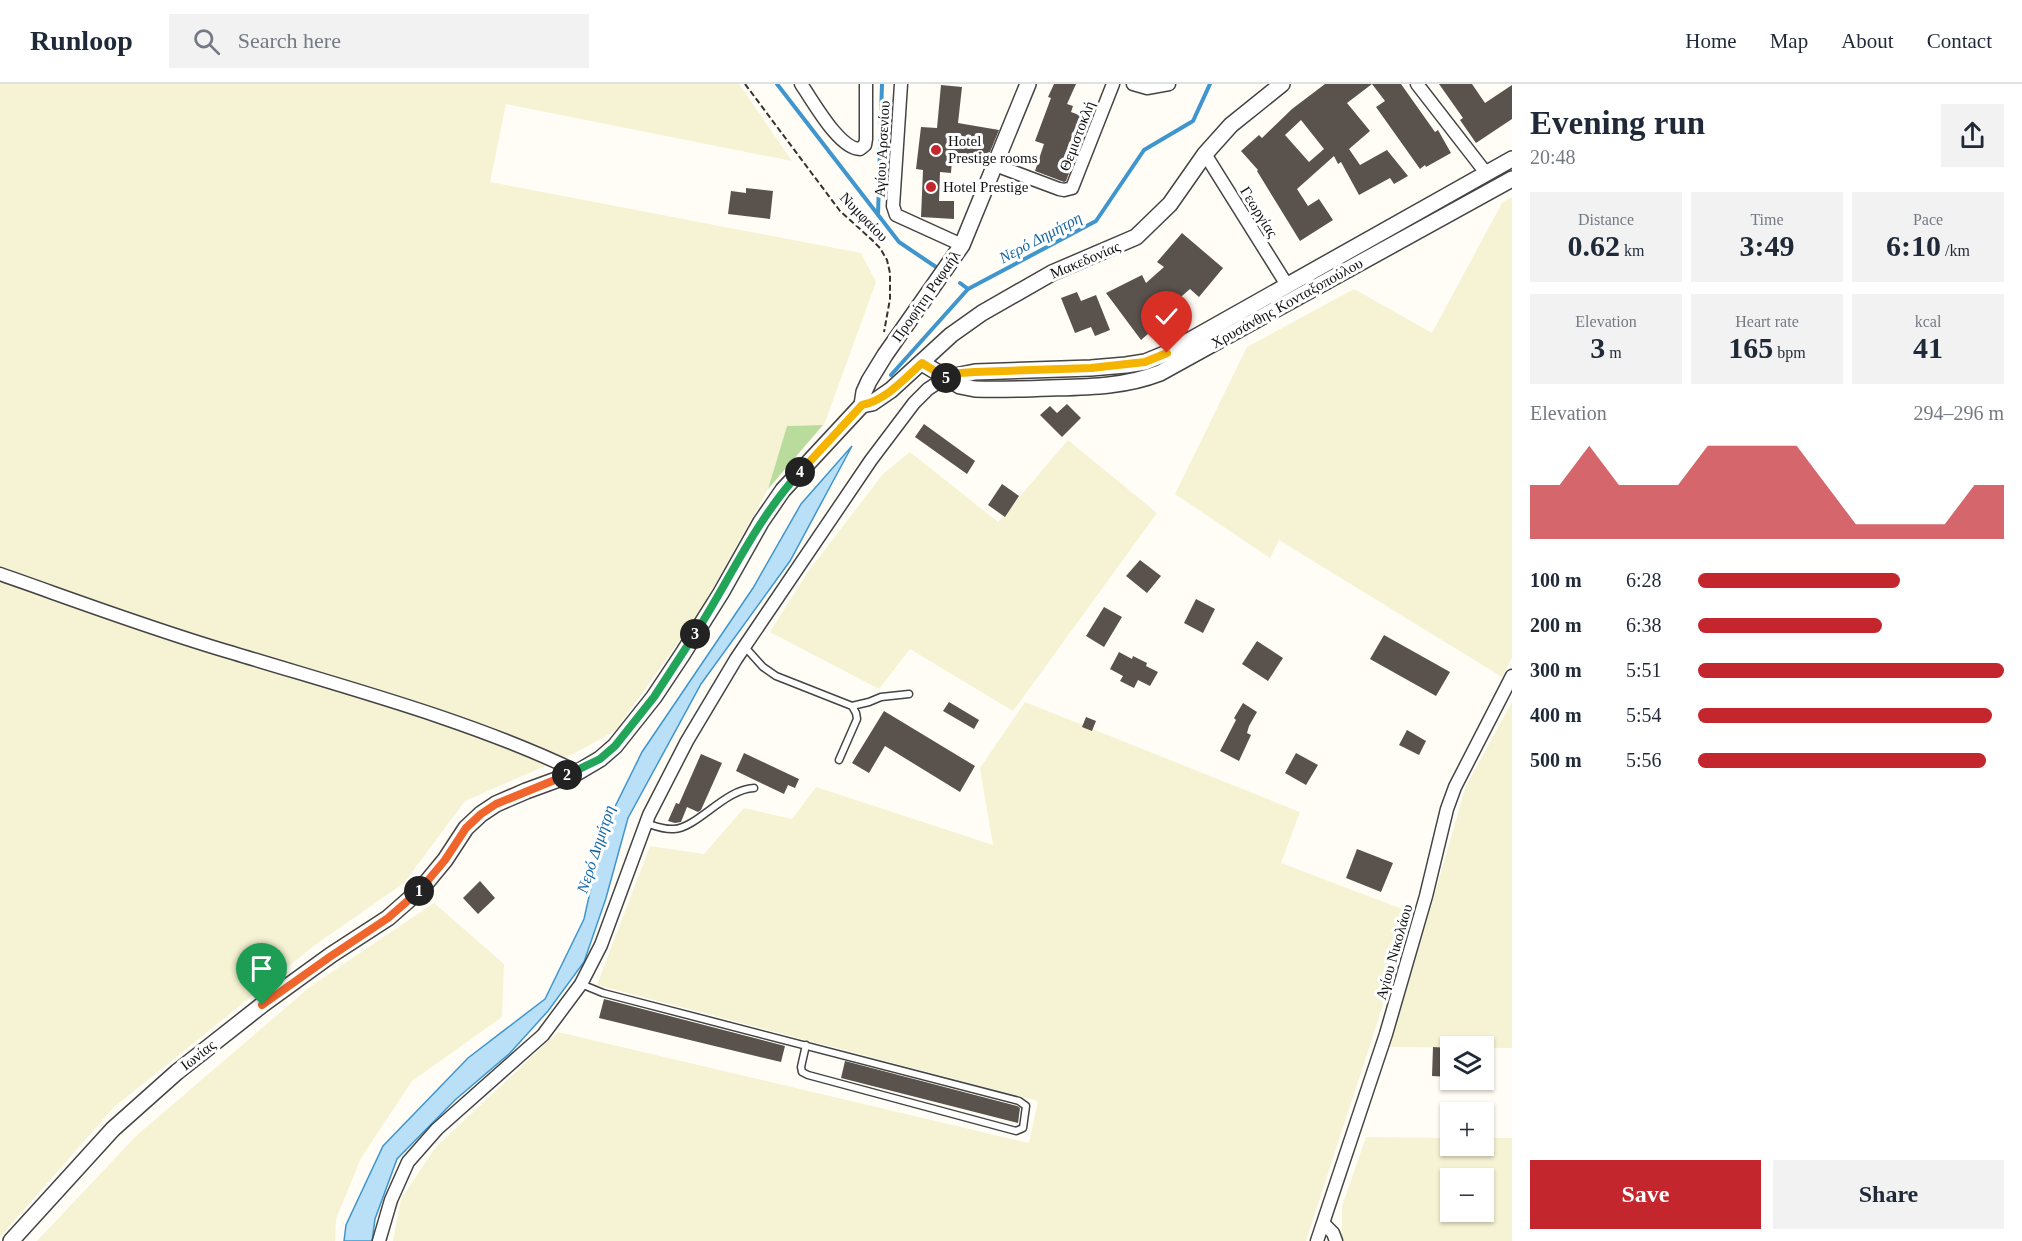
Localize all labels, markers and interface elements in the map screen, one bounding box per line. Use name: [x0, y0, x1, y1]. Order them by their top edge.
search box: [169, 14, 589, 68]
text: Runloop: [30, 25, 133, 56]
icon: search: [190, 25, 223, 58]
text: Search here: [238, 28, 341, 53]
text: Home: [1685, 29, 1737, 53]
text: Map: [1770, 29, 1808, 53]
text: About: [1841, 29, 1894, 53]
text: Contact: [1927, 29, 1992, 53]
street label: Θεμιστοκλή: [1056, 99, 1098, 173]
street label: Αγίου Αρσενίου: [871, 100, 893, 198]
button: share: [1941, 104, 2004, 167]
text: Evening run: [1530, 105, 1705, 141]
place label: Hotel Prestige rooms: [948, 133, 1038, 166]
marker: Hotel Prestige rooms: [929, 143, 943, 157]
text: 20:48: [1530, 146, 1576, 168]
place label: Hotel Prestige: [943, 179, 1029, 195]
marker: Hotel Prestige: [924, 180, 938, 194]
street label: Γεωργίας: [1237, 184, 1281, 240]
street label: Νυμφαίου: [837, 189, 891, 245]
water label: Νερό Δημήτρη: [995, 209, 1085, 268]
text: Distance: [1578, 211, 1634, 228]
text: Time: [1750, 211, 1784, 228]
text: Pace: [1913, 211, 1943, 228]
text: 0.62: [1568, 229, 1620, 262]
text: 3:49: [1740, 229, 1795, 262]
text: 6:10: [1886, 229, 1941, 262]
street label: Μακεδονίας: [1048, 238, 1122, 282]
text: km: [1620, 242, 1644, 259]
text: /km: [1941, 242, 1970, 259]
street label: Προφήτη Ραφαήλ: [889, 247, 964, 345]
street label: Χρυσάνθης Κονταξοπούλου: [1209, 255, 1365, 351]
pin: [1141, 291, 1192, 353]
icon: check: [1150, 300, 1183, 333]
text: Elevation: [1575, 313, 1637, 330]
text: Heart rate: [1735, 313, 1799, 330]
text: kcal: [1915, 313, 1941, 330]
text: 3: [1590, 331, 1605, 364]
text: 165: [1728, 331, 1773, 364]
text: 41: [1913, 331, 1943, 364]
text: m: [1605, 344, 1622, 361]
text: bpm: [1773, 344, 1806, 361]
pin: 5: [931, 363, 961, 393]
text: 5: [942, 369, 950, 386]
text: Elevation: [1530, 402, 1607, 424]
text: 294–296 m: [1913, 402, 2004, 424]
pin: 4: [785, 457, 815, 487]
text: 4: [796, 463, 804, 480]
text: 100 m: [1530, 569, 1582, 591]
text: 6:28: [1626, 569, 1662, 591]
text: 200 m: [1530, 614, 1582, 636]
text: 6:38: [1626, 614, 1662, 636]
pin: 3: [680, 619, 710, 649]
text: 3: [691, 625, 699, 642]
text: 300 m: [1530, 659, 1582, 681]
text: 5:51: [1626, 659, 1662, 681]
text: 400 m: [1530, 704, 1582, 726]
text: 5:54: [1626, 704, 1662, 726]
text: 500 m: [1530, 749, 1582, 771]
text: 5:56: [1626, 749, 1662, 771]
pin: 2: [552, 760, 582, 790]
text: 2: [563, 766, 571, 783]
water label: Νερό Δημήτρη: [573, 803, 619, 896]
pin: 1: [404, 876, 434, 906]
text: 1: [415, 882, 423, 899]
street label: Αγίου Νικολάου: [1373, 902, 1415, 1002]
pin: [236, 943, 287, 1005]
icon: arrive: [245, 952, 278, 985]
map controls: [1440, 1036, 1494, 1222]
button: layers: [1440, 1036, 1494, 1090]
street label: Ιωνίας: [178, 1037, 219, 1073]
button: +: [1440, 1102, 1494, 1156]
button: Save: [1530, 1160, 1761, 1229]
button: Share: [1773, 1160, 2004, 1229]
button: −: [1440, 1168, 1494, 1222]

